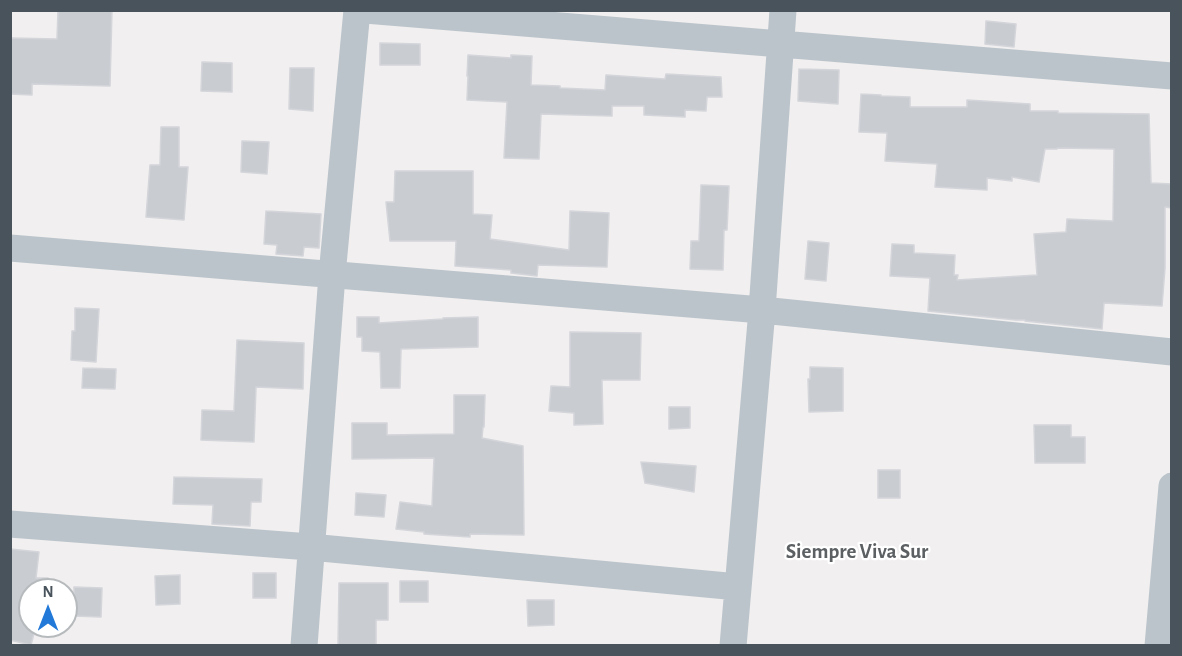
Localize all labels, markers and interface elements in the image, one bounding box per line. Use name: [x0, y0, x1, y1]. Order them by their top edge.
district label: Siempre Viva Sur: [786, 539, 928, 565]
north arrow: [18, 578, 78, 638]
text: N: [42, 584, 54, 600]

